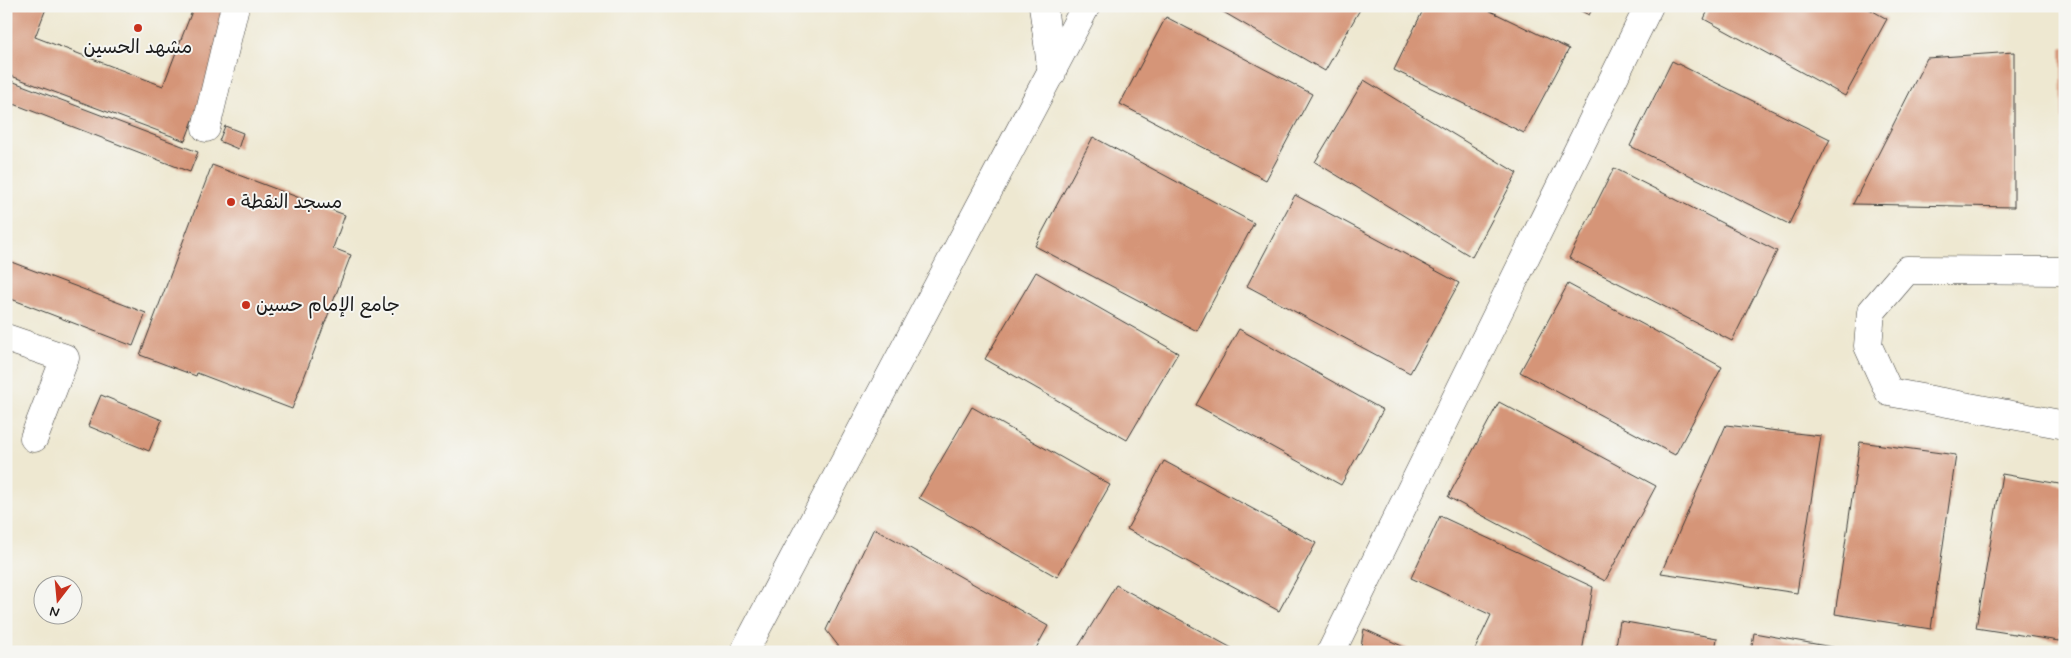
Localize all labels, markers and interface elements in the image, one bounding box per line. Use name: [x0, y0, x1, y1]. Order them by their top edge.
marker: مشهد الحسين: [132, 22, 144, 34]
place label: مشهد الحسين: [84, 35, 192, 60]
place label: مسجد النقطة: [241, 190, 342, 215]
marker: مسجد النقطة: [225, 196, 237, 208]
place label: جامع الإمام حسين: [256, 293, 400, 319]
marker: جامع الإمام حسين: [240, 299, 252, 311]
north arrow: [32, 576, 82, 626]
text: N: [48, 602, 62, 621]

